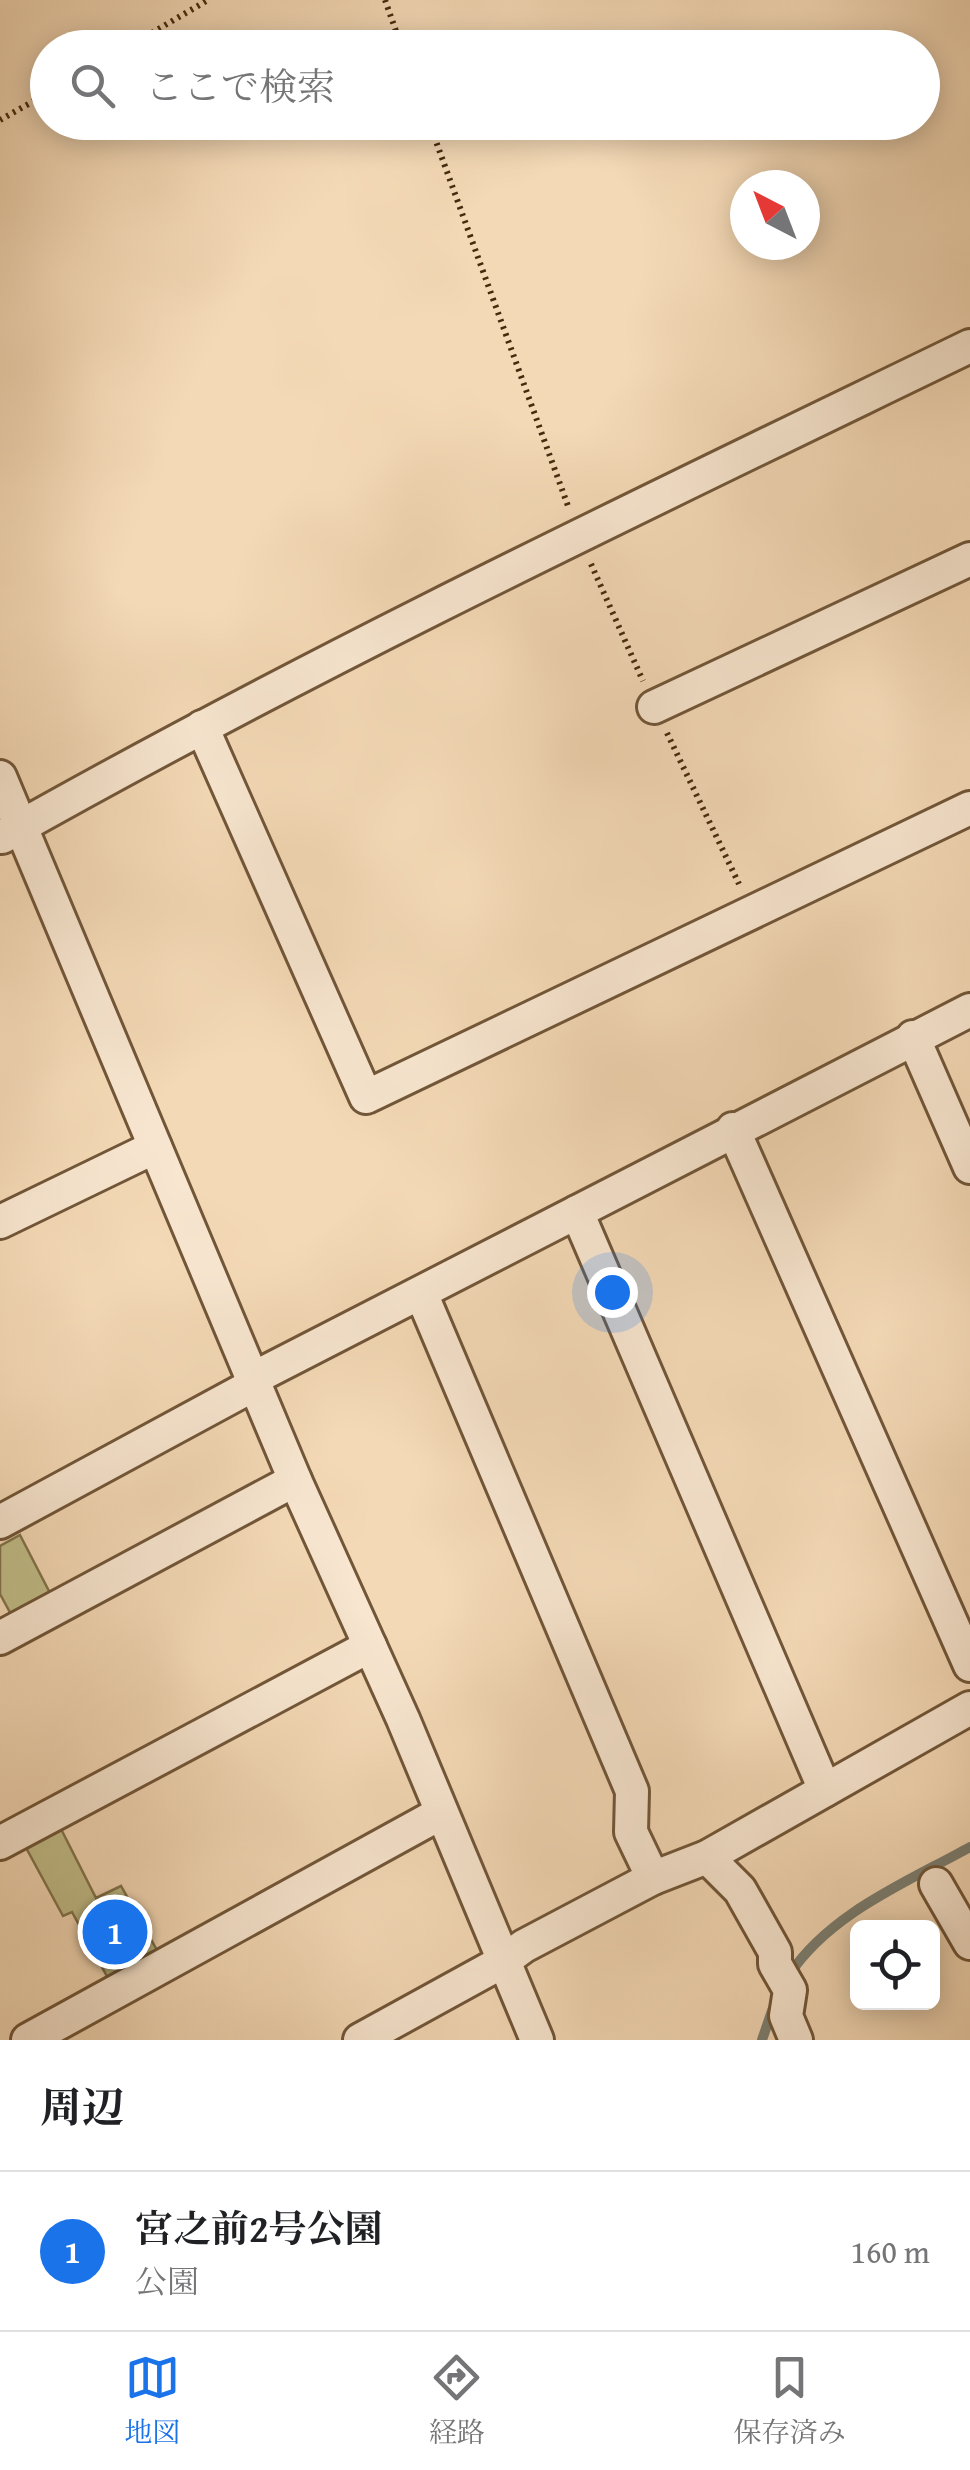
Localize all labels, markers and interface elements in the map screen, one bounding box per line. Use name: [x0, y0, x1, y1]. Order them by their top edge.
search box: [30, 30, 940, 140]
icon: search: [65, 58, 120, 113]
text: ここで検索: [145, 58, 335, 114]
north arrow: [730, 170, 820, 260]
your location: [587, 1267, 638, 1318]
pin: 1: [82, 1894, 148, 1970]
map controls: [850, 1920, 940, 2010]
button: locate: [850, 1920, 940, 2010]
text: 周辺: [40, 2076, 124, 2137]
text: 宮之前2号公園: [135, 2200, 383, 2256]
text: 1: [64, 2228, 81, 2275]
text: 160 m: [851, 2228, 930, 2275]
text: 公園: [135, 2258, 199, 2305]
tab: 地図: [124, 2350, 180, 2452]
tab: 経路: [429, 2350, 485, 2452]
tab: 保存済み: [734, 2350, 846, 2452]

